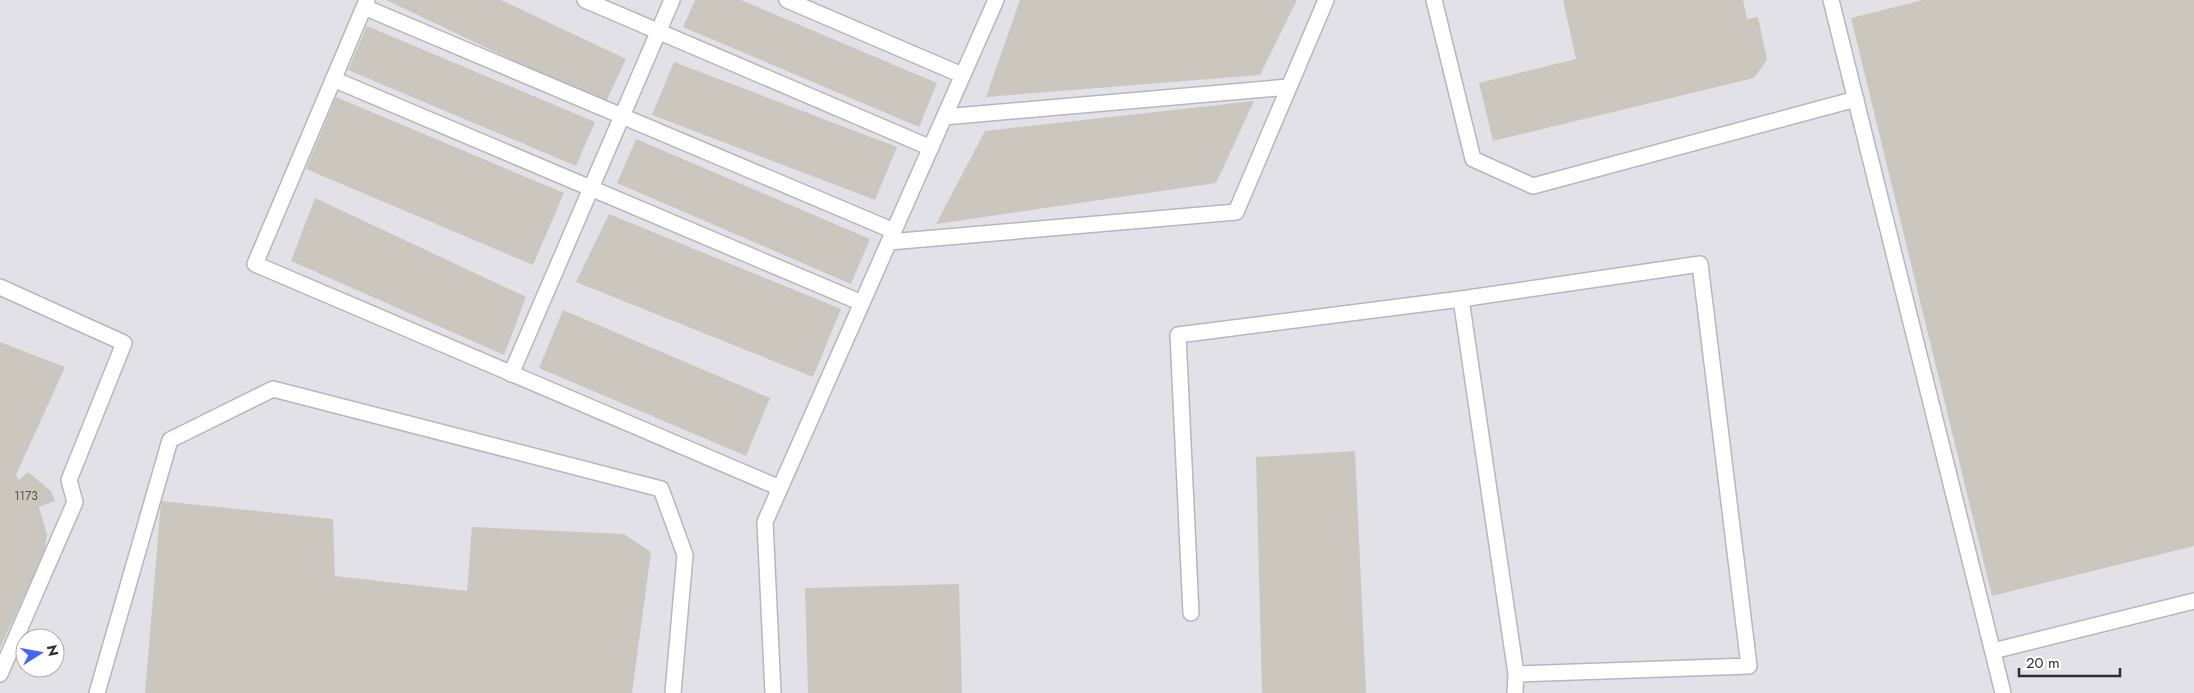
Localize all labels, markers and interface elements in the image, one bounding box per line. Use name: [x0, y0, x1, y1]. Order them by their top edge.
house number: 1173: [14, 487, 38, 505]
north arrow: [15, 628, 65, 678]
text: N: [42, 643, 64, 658]
scale bar: [2019, 646, 2120, 678]
text: 20 m: [2026, 652, 2060, 674]

